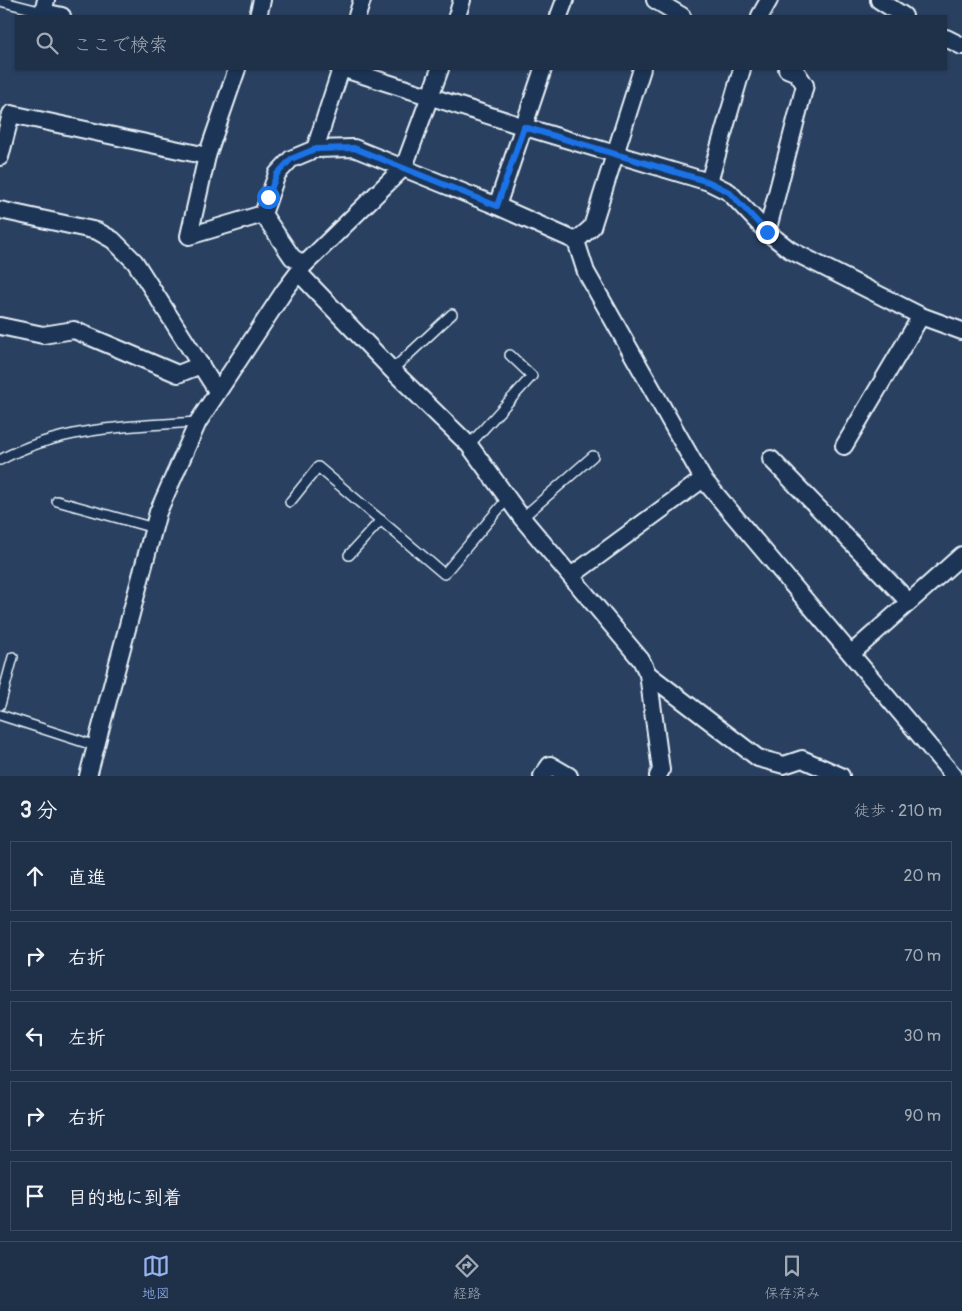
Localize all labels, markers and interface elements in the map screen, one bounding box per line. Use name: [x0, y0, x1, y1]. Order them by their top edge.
search box: [15, 15, 947, 70]
icon: search: [33, 29, 61, 57]
text: ここで検索: [73, 33, 168, 57]
route start: [257, 186, 280, 209]
route end: [756, 221, 779, 244]
text: 3 分: [20, 797, 57, 824]
text: 徒歩 · 210 m: [854, 801, 942, 821]
icon: ahead: [21, 862, 49, 890]
text: 直進: [68, 866, 106, 890]
text: 20 m: [903, 866, 941, 886]
icon: right: [21, 942, 49, 970]
text: 右折: [68, 946, 106, 970]
text: 70 m: [904, 946, 941, 966]
icon: left: [21, 1022, 49, 1050]
text: 左折: [68, 1026, 106, 1050]
text: 30 m: [903, 1026, 941, 1046]
icon: right: [21, 1102, 49, 1130]
text: 右折: [68, 1106, 106, 1130]
text: 90 m: [904, 1106, 941, 1126]
icon: arrive: [21, 1182, 49, 1210]
text: 目的地に到着: [68, 1186, 182, 1210]
tab: 地図: [142, 1252, 170, 1302]
tab: 経路: [453, 1252, 481, 1302]
tab: 保存済み: [764, 1252, 820, 1302]

